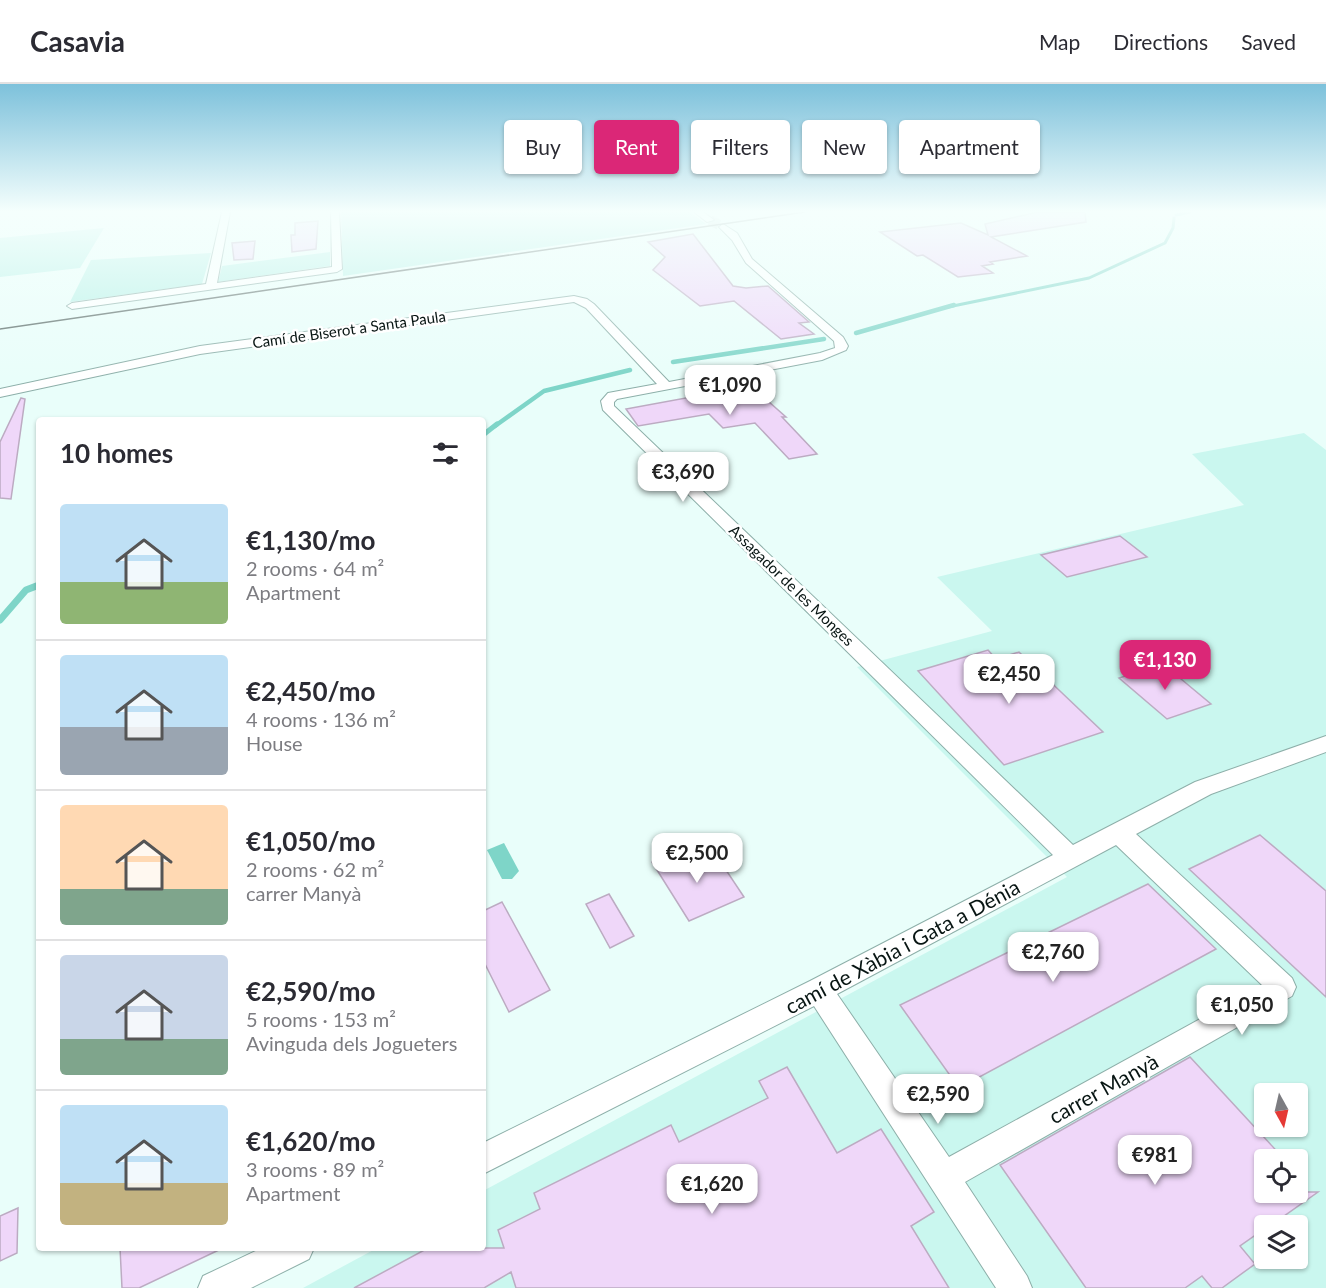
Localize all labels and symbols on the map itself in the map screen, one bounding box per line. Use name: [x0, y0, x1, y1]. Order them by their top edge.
street label: Camí de Biserot a Santa Paula: [251, 307, 447, 351]
pin: €1,090: [681, 365, 779, 416]
pin: €3,690: [634, 452, 732, 503]
street label: Assagador de les Monges: [726, 521, 858, 649]
pin: €1,130: [1116, 640, 1214, 691]
pin: €2,450: [960, 654, 1058, 705]
pin: €2,500: [648, 833, 746, 884]
street label: camí de Xàbia i Gata a Dénia: [780, 873, 1024, 1019]
pin: €2,760: [1004, 932, 1102, 983]
pin: €1,050: [1193, 985, 1291, 1036]
street label: carrer Manyà: [1044, 1048, 1162, 1128]
pin: €2,590: [889, 1074, 987, 1125]
north arrow: [1254, 1083, 1308, 1137]
pin: €981: [1119, 1135, 1191, 1186]
pin: €1,620: [663, 1164, 761, 1215]

